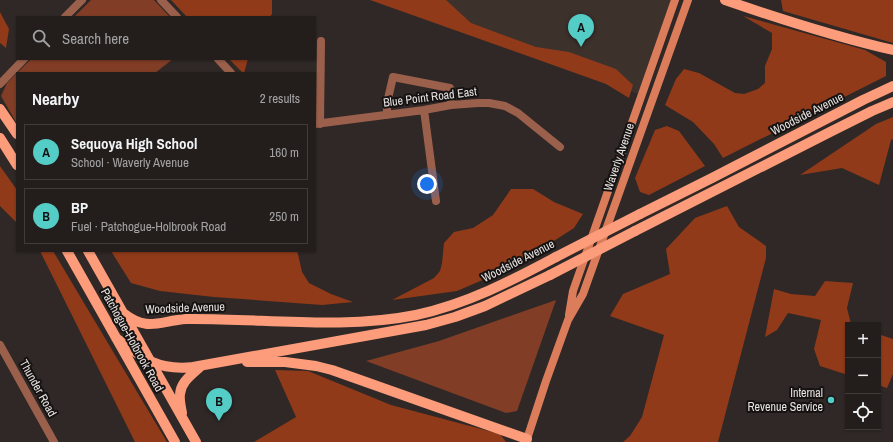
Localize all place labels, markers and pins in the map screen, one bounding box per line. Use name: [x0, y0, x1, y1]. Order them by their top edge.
pin: A: [568, 14, 594, 47]
place label: Internal Revenue Service: [748, 385, 823, 415]
pin: B: [206, 388, 232, 421]
marker: Internal Revenue Service: [826, 395, 836, 405]

